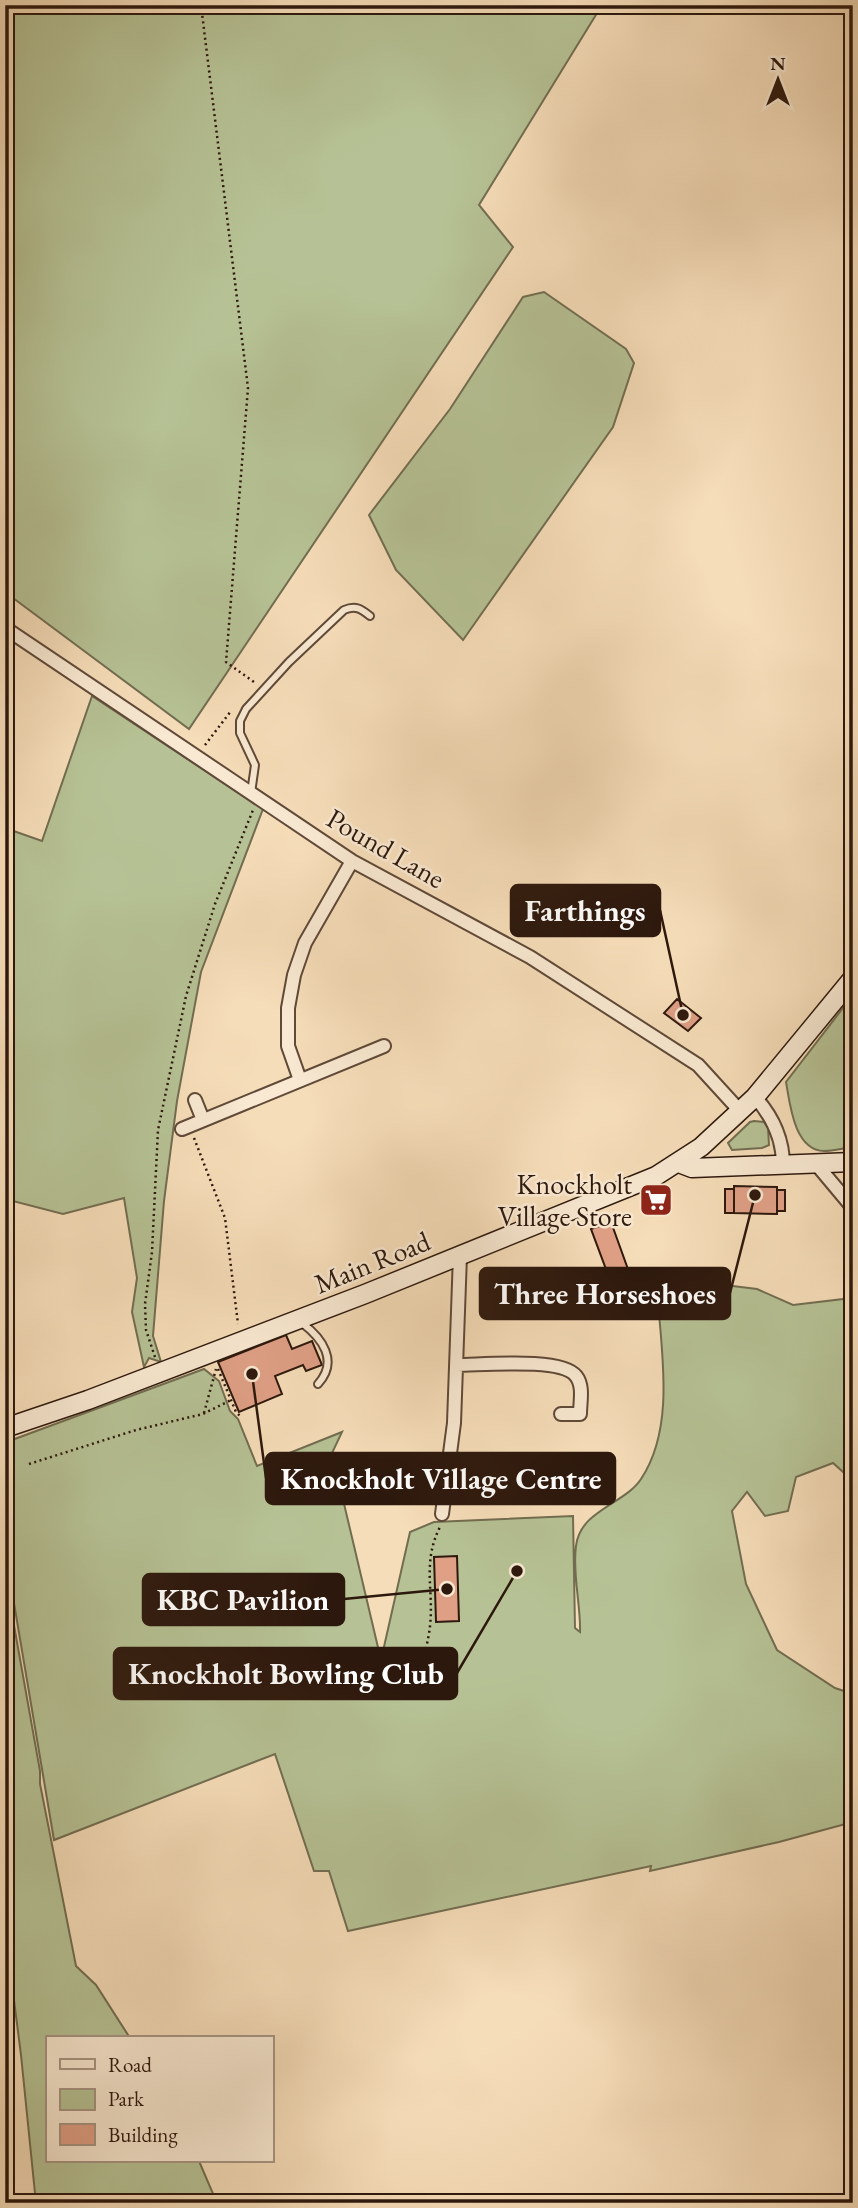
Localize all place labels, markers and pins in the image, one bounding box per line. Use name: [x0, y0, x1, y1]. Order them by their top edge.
callout: Farthings: [511, 885, 660, 936]
place label: Knockholt Village Store: [498, 1166, 632, 1234]
supermarket icon: Knockholt Village Store: [637, 1181, 675, 1219]
callout: Three Horseshoes: [480, 1268, 730, 1319]
callout: Knockholt Village Centre: [266, 1453, 615, 1504]
callout: KBC Pavilion: [143, 1574, 344, 1625]
callout: Knockholt Bowling Club: [114, 1648, 457, 1699]

